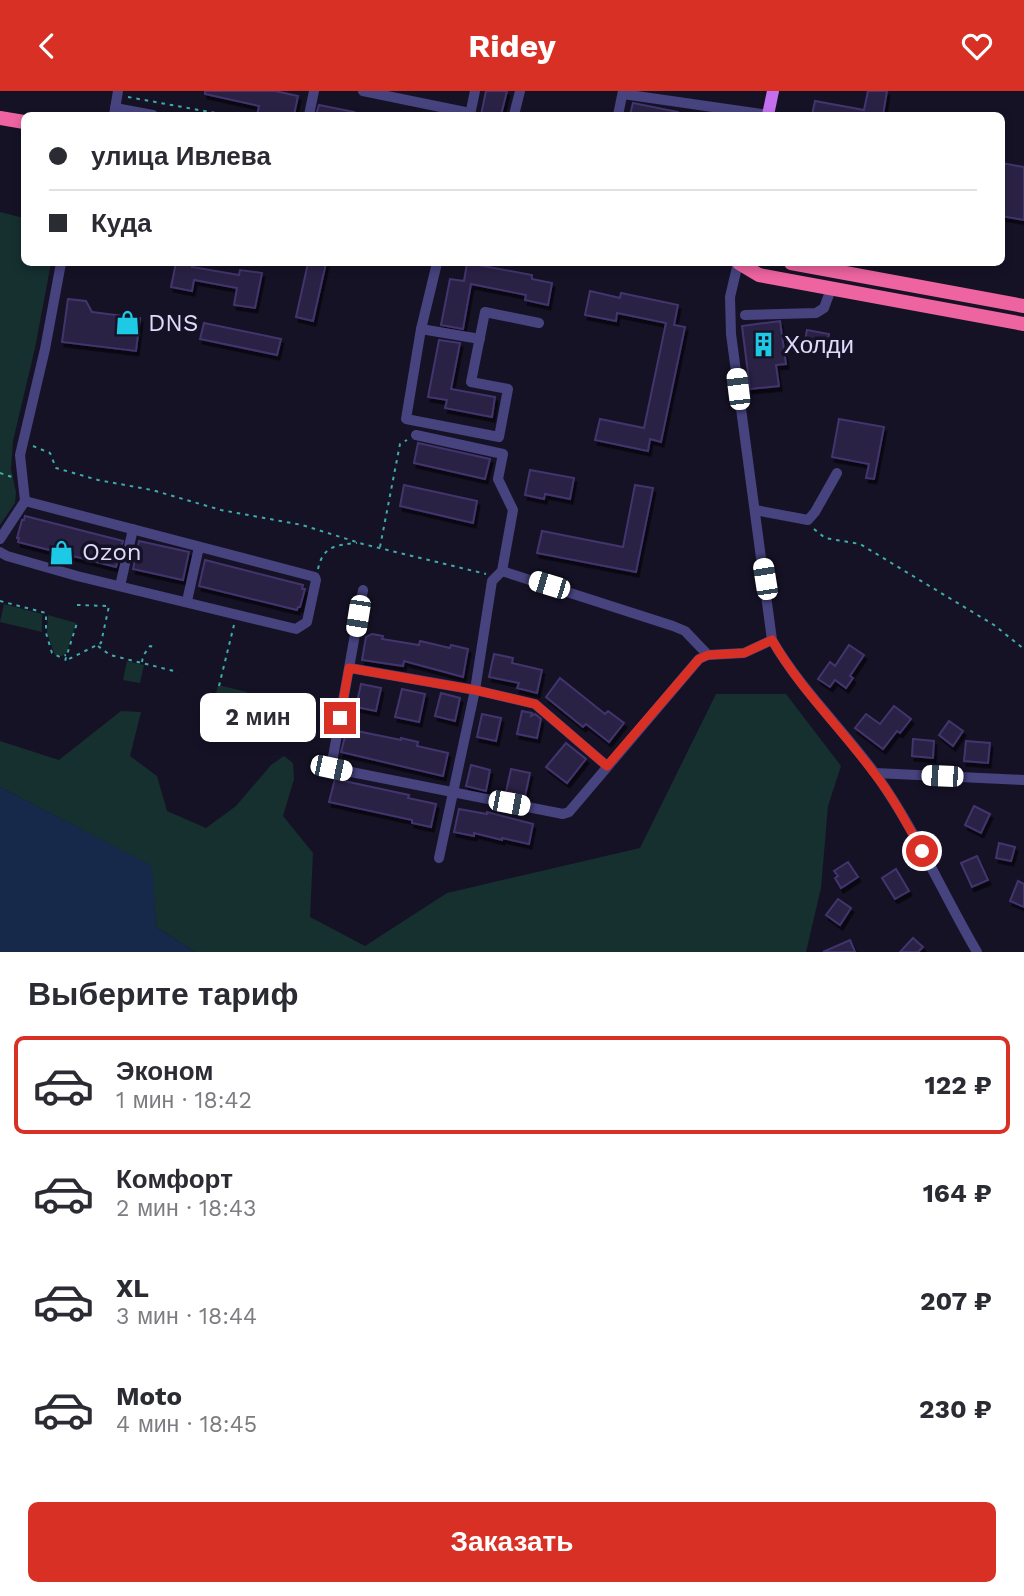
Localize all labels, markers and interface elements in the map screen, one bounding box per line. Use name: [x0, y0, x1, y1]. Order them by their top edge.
icon: back: [28, 27, 66, 65]
text: Ridey: [468, 27, 556, 65]
icon: heart: [958, 27, 996, 65]
text: улица Ивлева: [91, 141, 271, 171]
text: Куда: [91, 208, 152, 238]
shop icon: DNS: [114, 309, 142, 337]
place label: DNS: [148, 309, 198, 337]
building icon: Холди: [750, 331, 778, 359]
place label: Холди: [784, 331, 854, 359]
car: [726, 367, 751, 411]
shop icon: Ozon: [48, 538, 76, 566]
place label: Ozon: [82, 538, 142, 566]
car: [752, 557, 779, 601]
car: [526, 569, 573, 601]
car: [345, 594, 372, 638]
callout: 2 мин: [200, 693, 316, 743]
route end: [324, 702, 356, 734]
text: 2 мин: [225, 704, 291, 731]
car: [309, 753, 354, 783]
car: [921, 765, 964, 787]
car: [487, 789, 532, 817]
route start: [906, 835, 938, 867]
text: Выберите тариф: [28, 975, 299, 1013]
icon: car: [32, 1054, 95, 1117]
text: Эконом: [116, 1056, 214, 1086]
text: 122 ₽: [924, 1070, 992, 1100]
text: 1 мин · 18:42: [116, 1087, 252, 1114]
icon: car: [32, 1162, 95, 1225]
text: Комфорт: [116, 1164, 233, 1194]
text: 164 ₽: [923, 1178, 992, 1208]
text: 2 мин · 18:43: [116, 1195, 256, 1222]
icon: car: [32, 1270, 95, 1333]
text: XL: [116, 1273, 149, 1303]
text: 207 ₽: [920, 1286, 992, 1316]
text: 3 мин · 18:44: [116, 1303, 257, 1330]
icon: car: [32, 1378, 95, 1441]
text: Moto: [116, 1381, 182, 1411]
text: 230 ₽: [919, 1394, 992, 1424]
text: 4 мин · 18:45: [116, 1411, 257, 1438]
button: Заказать: [28, 1502, 996, 1582]

